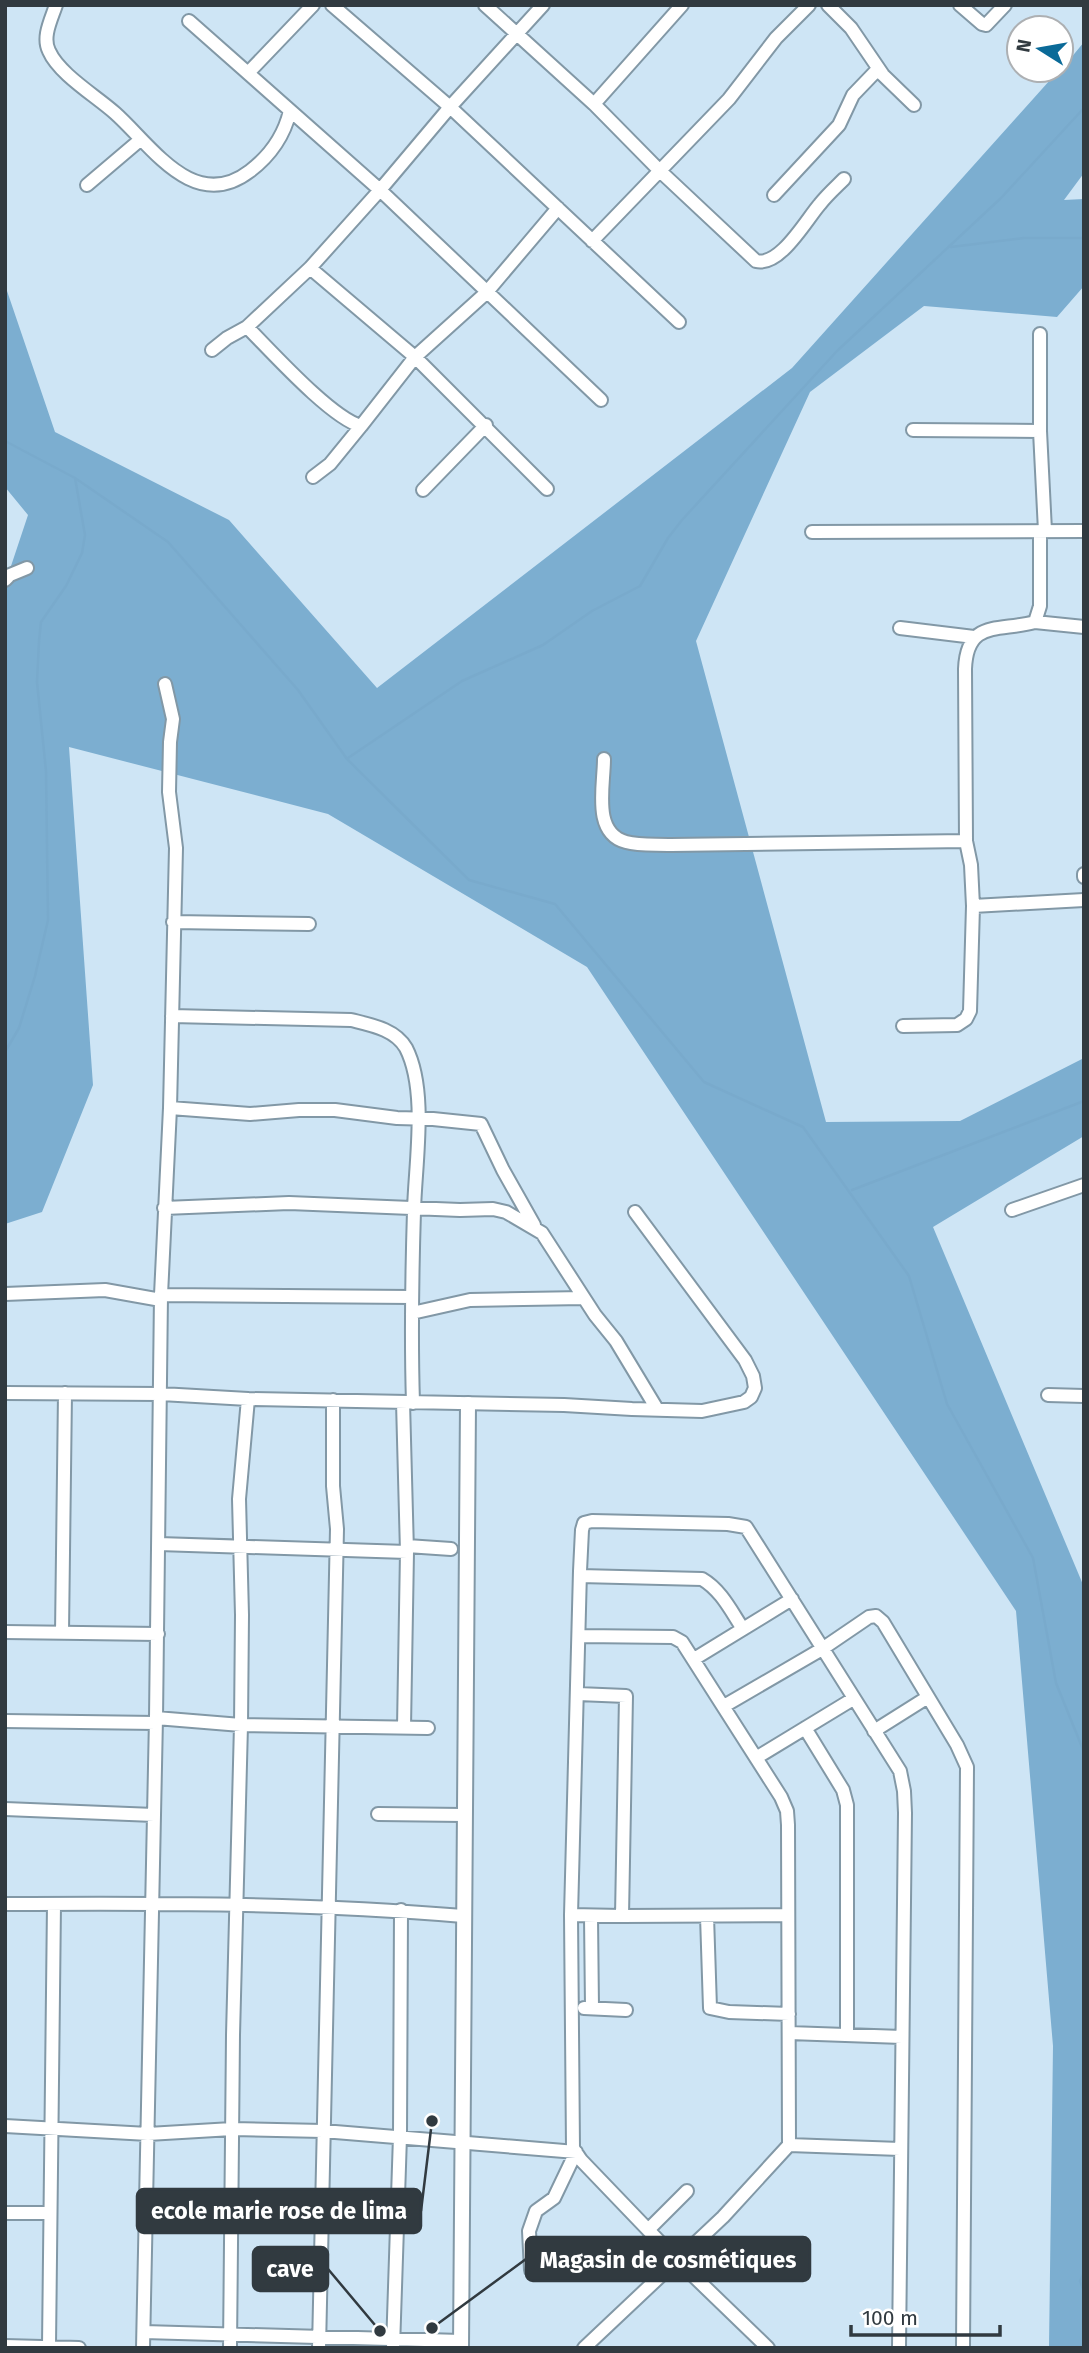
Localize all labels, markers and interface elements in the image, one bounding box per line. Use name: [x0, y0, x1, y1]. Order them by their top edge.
north arrow: [1005, 14, 1075, 84]
text: N: [1011, 37, 1036, 54]
callout: ecole marie rose de lima: [137, 2189, 421, 2233]
text: ecole marie rose de lima: [151, 2197, 407, 2225]
callout: Magasin de cosmétiques: [526, 2237, 810, 2281]
text: Magasin de cosmétiques: [540, 2246, 796, 2274]
callout: cave: [253, 2247, 328, 2291]
text: cave: [266, 2255, 314, 2283]
scale bar: [851, 2294, 1000, 2338]
text: 100 m: [862, 2305, 918, 2331]

